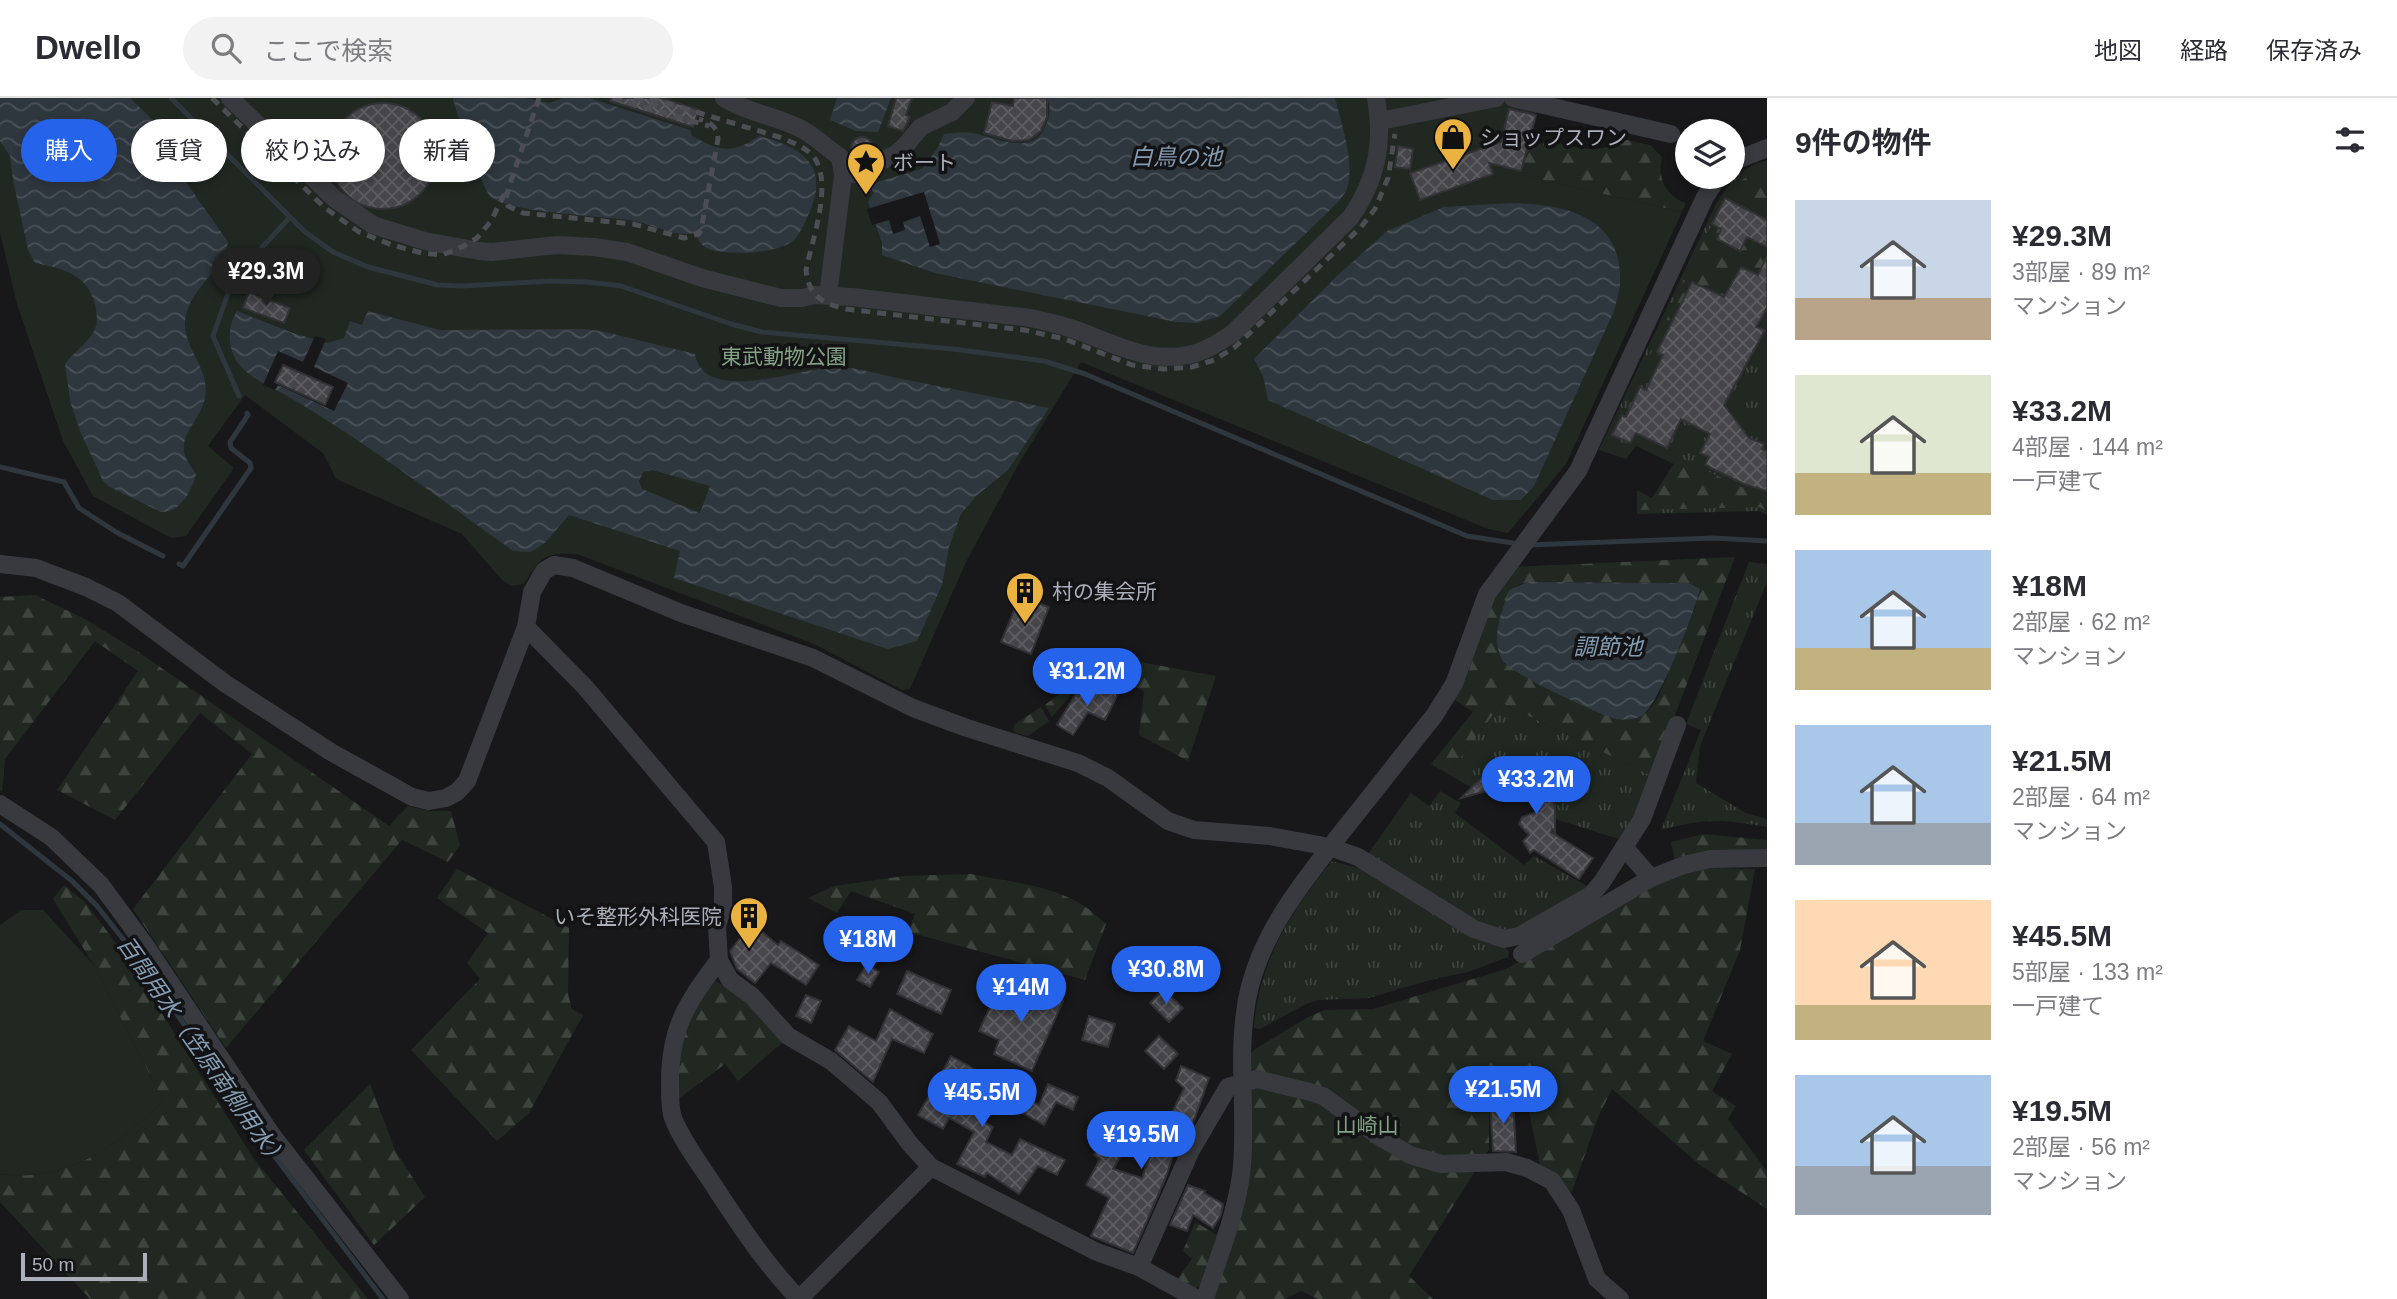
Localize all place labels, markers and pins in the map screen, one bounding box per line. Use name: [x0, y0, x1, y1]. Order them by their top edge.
shop icon: ショップスワン: [1432, 116, 1474, 171]
place label: ショップスワン: [1480, 126, 1627, 149]
place icon: ボート: [845, 141, 887, 196]
place label: ボート: [893, 151, 956, 174]
pin: ¥29.3M: [209, 248, 323, 308]
building icon: 村の集会所: [1004, 570, 1046, 625]
place label: 村の集会所: [1052, 580, 1157, 603]
pin: ¥31.2M: [1030, 648, 1144, 708]
pin: ¥33.2M: [1479, 756, 1593, 816]
building icon: いそ整形外科医院: [728, 895, 770, 950]
place label: いそ整形外科医院: [554, 905, 722, 928]
pin: ¥18M: [827, 916, 909, 976]
pin: ¥30.8M: [1109, 946, 1223, 1006]
pin: ¥14M: [980, 964, 1062, 1024]
pin: ¥21.5M: [1446, 1066, 1560, 1126]
pin: ¥45.5M: [925, 1070, 1039, 1129]
pin: ¥19.5M: [1084, 1112, 1198, 1171]

